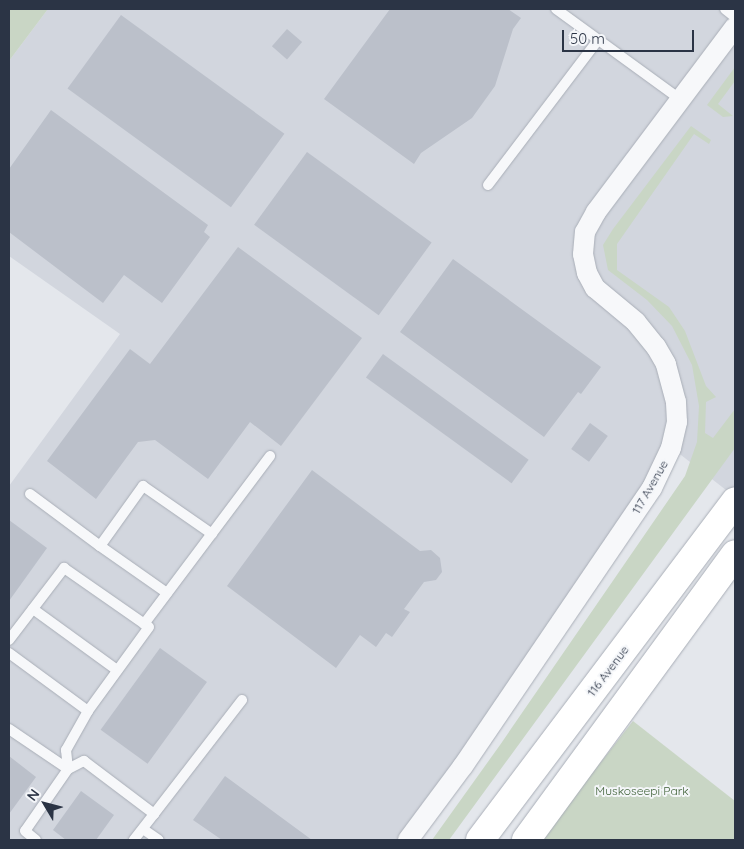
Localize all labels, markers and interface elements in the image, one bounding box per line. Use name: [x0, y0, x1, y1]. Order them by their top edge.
scale bar: [564, 20, 696, 52]
text: 50 m: [570, 29, 605, 48]
street label: 117 Avenue: [629, 458, 671, 516]
street label: 116 Avenue: [584, 643, 632, 699]
north arrow: [20, 779, 70, 829]
park label: Muskoseepi Park: [595, 784, 689, 798]
text: N: [23, 785, 43, 805]

